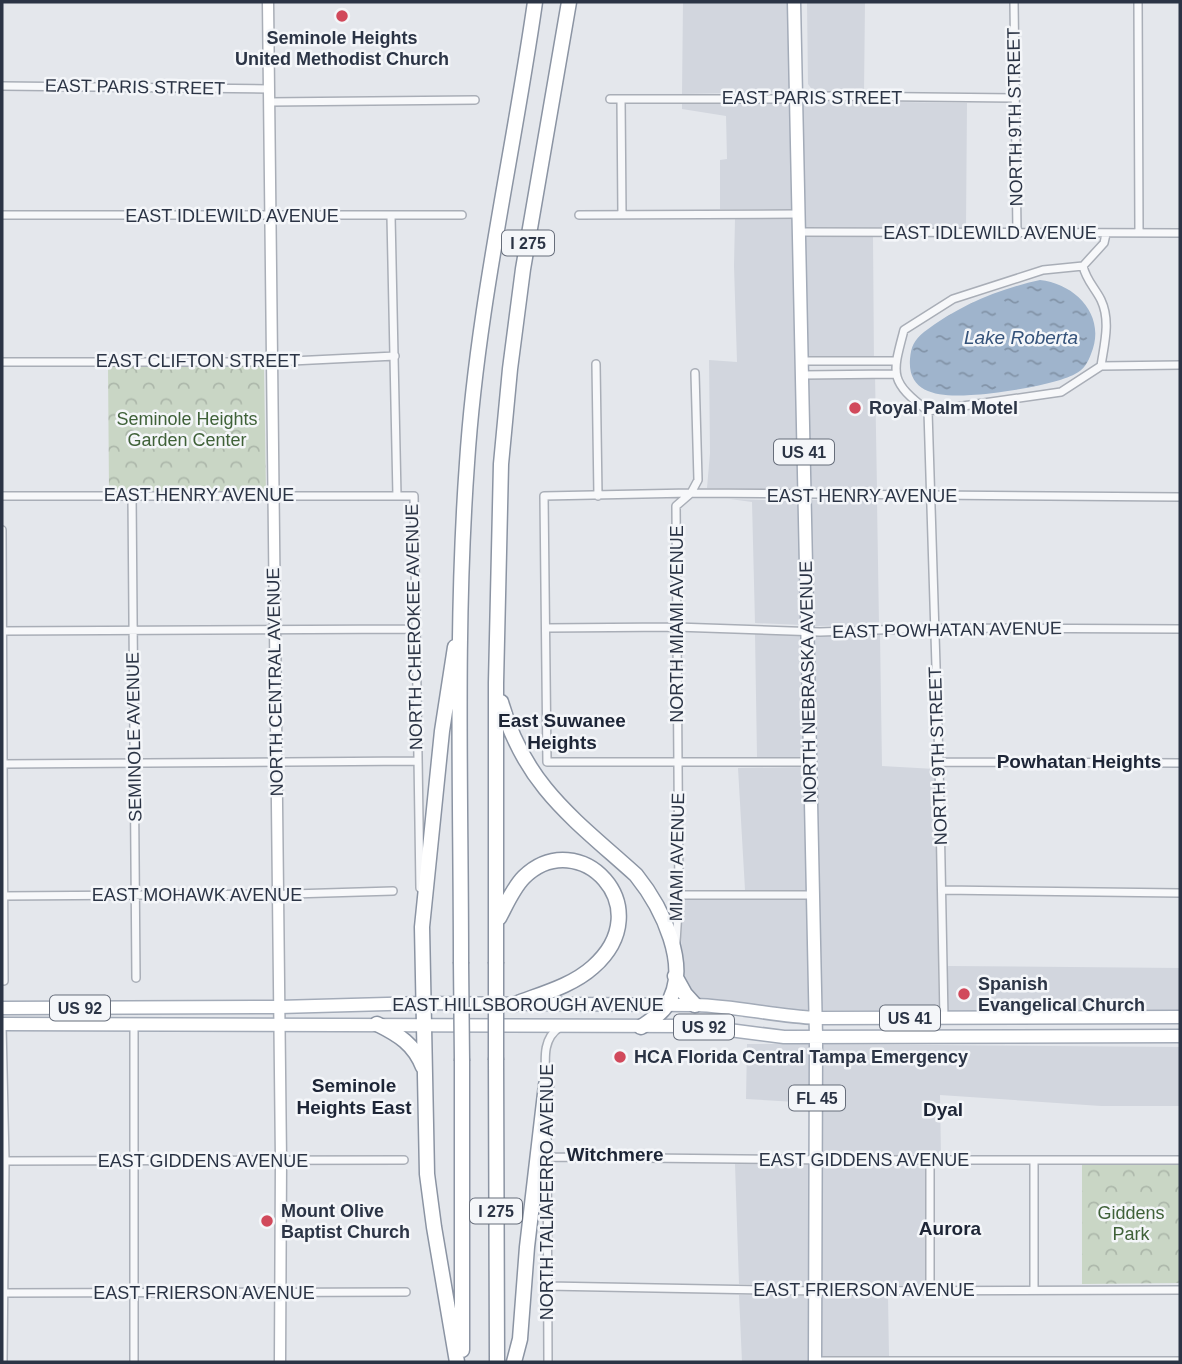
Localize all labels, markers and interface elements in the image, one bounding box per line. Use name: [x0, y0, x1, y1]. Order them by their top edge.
marker: Seminole Heights United Methodist Church: [334, 8, 350, 24]
street label: NORTH 9TH STREET: [1003, 27, 1027, 207]
place label: Seminole Heights United Methodist Church: [235, 28, 449, 69]
street label: EAST PARIS STREET: [45, 75, 225, 99]
street label: EAST PARIS STREET: [722, 88, 902, 108]
street label: EAST IDLEWILD AVENUE: [125, 206, 339, 226]
street label: EAST IDLEWILD AVENUE: [883, 223, 1097, 243]
road number: I 275: [502, 230, 554, 256]
water label: Lake Roberta: [964, 327, 1078, 348]
street label: EAST CLIFTON STREET: [96, 351, 300, 371]
place label: Royal Palm Motel: [869, 398, 1018, 418]
marker: Royal Palm Motel: [847, 400, 863, 416]
park label: Seminole Heights Garden Center: [116, 409, 258, 450]
road number: US 41: [774, 440, 834, 464]
street label: EAST HENRY AVENUE: [104, 485, 294, 505]
street label: EAST HENRY AVENUE: [767, 486, 957, 506]
street label: NORTH CHEROKEE AVENUE: [402, 504, 426, 750]
street label: NORTH MIAMI AVENUE: [667, 525, 687, 723]
street label: NORTH NEBRASKA AVENUE: [796, 561, 820, 803]
street label: NORTH CENTRAL AVENUE: [263, 567, 287, 797]
street label: EAST POWHATAN AVENUE: [832, 618, 1062, 642]
street label: SEMINOLE AVENUE: [123, 652, 145, 822]
street label: NORTH 9TH STREET: [925, 666, 951, 846]
district label: East Suwanee Heights: [498, 710, 626, 753]
district label: Powhatan Heights: [997, 751, 1161, 772]
street label: MIAMI AVENUE: [666, 792, 688, 922]
street label: EAST MOHAWK AVENUE: [92, 885, 302, 905]
place label: Spanish Evangelical Church: [978, 974, 1145, 1015]
marker: Spanish Evangelical Church: [956, 986, 972, 1002]
street label: EAST HILLSBOROUGH AVENUE: [392, 995, 664, 1015]
road number: US 92: [50, 996, 110, 1020]
road number: US 41: [880, 1006, 940, 1030]
road number: US 92: [674, 1015, 734, 1040]
place label: HCA Florida Central Tampa Emergency: [634, 1047, 968, 1067]
marker: HCA Florida Central Tampa Emergency: [612, 1049, 628, 1065]
street label: NORTH TALIAFERRO AVENUE: [537, 1064, 557, 1320]
district label: Seminole Heights East: [296, 1075, 412, 1118]
road number: FL 45: [789, 1086, 845, 1110]
district label: Dyal: [923, 1099, 963, 1120]
district label: Witchmere: [567, 1144, 663, 1165]
street label: EAST GIDDENS AVENUE: [759, 1150, 969, 1170]
street label: EAST GIDDENS AVENUE: [98, 1151, 308, 1171]
road number: I 275: [470, 1198, 522, 1224]
place label: Mount Olive Baptist Church: [281, 1201, 410, 1242]
park label: Giddens Park: [1097, 1203, 1165, 1244]
marker: Mount Olive Baptist Church: [259, 1213, 275, 1229]
district label: Aurora: [919, 1218, 982, 1239]
street label: EAST FRIERSON AVENUE: [753, 1280, 975, 1300]
street label: EAST FRIERSON AVENUE: [93, 1283, 315, 1303]

